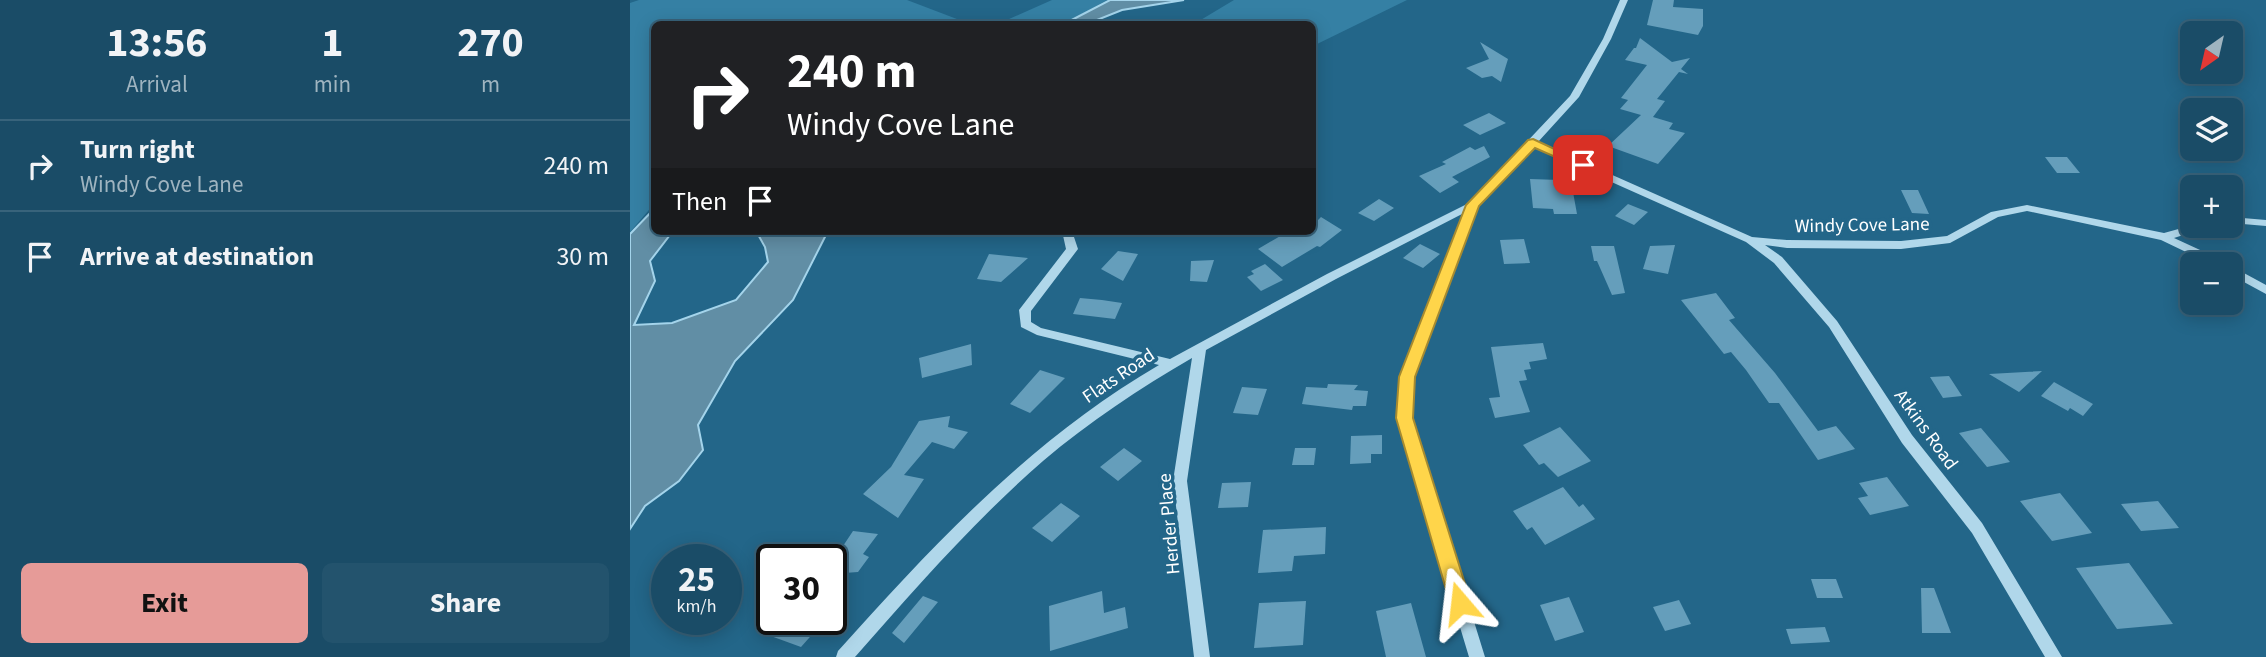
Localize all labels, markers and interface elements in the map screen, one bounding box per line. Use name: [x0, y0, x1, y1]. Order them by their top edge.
text: 13:56: [106, 13, 208, 73]
text: 1: [321, 13, 343, 73]
text: 270: [457, 13, 524, 73]
north arrow: [2180, 21, 2244, 84]
map controls: [2180, 21, 2243, 315]
text: 240 m: [787, 37, 916, 107]
icon: right: [672, 49, 763, 140]
text: Arrival: [126, 68, 188, 101]
text: min: [314, 68, 351, 101]
text: m: [481, 68, 500, 101]
button: layers: [2180, 98, 2243, 161]
text: Windy Cove Lane: [787, 102, 1014, 148]
text: Turn right: [80, 131, 195, 168]
pin: [1553, 135, 1613, 195]
icon: arrive: [1564, 146, 1602, 184]
icon: right: [21, 147, 59, 185]
text: 240 m: [543, 147, 609, 184]
text: Windy Cove Lane: [80, 168, 243, 201]
button: +: [2180, 175, 2243, 238]
icon: arrive: [741, 182, 779, 220]
text: Then: [672, 183, 727, 220]
street label: Windy Cove Lane: [1794, 211, 1930, 240]
icon: arrive: [21, 238, 59, 276]
text: Arrive at destination: [80, 238, 314, 275]
text: 30 m: [556, 238, 609, 275]
button: −: [2180, 252, 2243, 315]
street label: Flats Road: [1077, 342, 1161, 410]
street label: Atkins Road: [1887, 384, 1964, 476]
street label: Herder Place: [1152, 472, 1187, 576]
speed limit sign: 30: [756, 544, 847, 635]
text: 25: [678, 555, 715, 605]
button: Exit: [21, 563, 308, 643]
button: Share: [322, 563, 609, 643]
position arrow: [1423, 566, 1497, 640]
text: km/h: [677, 594, 716, 619]

